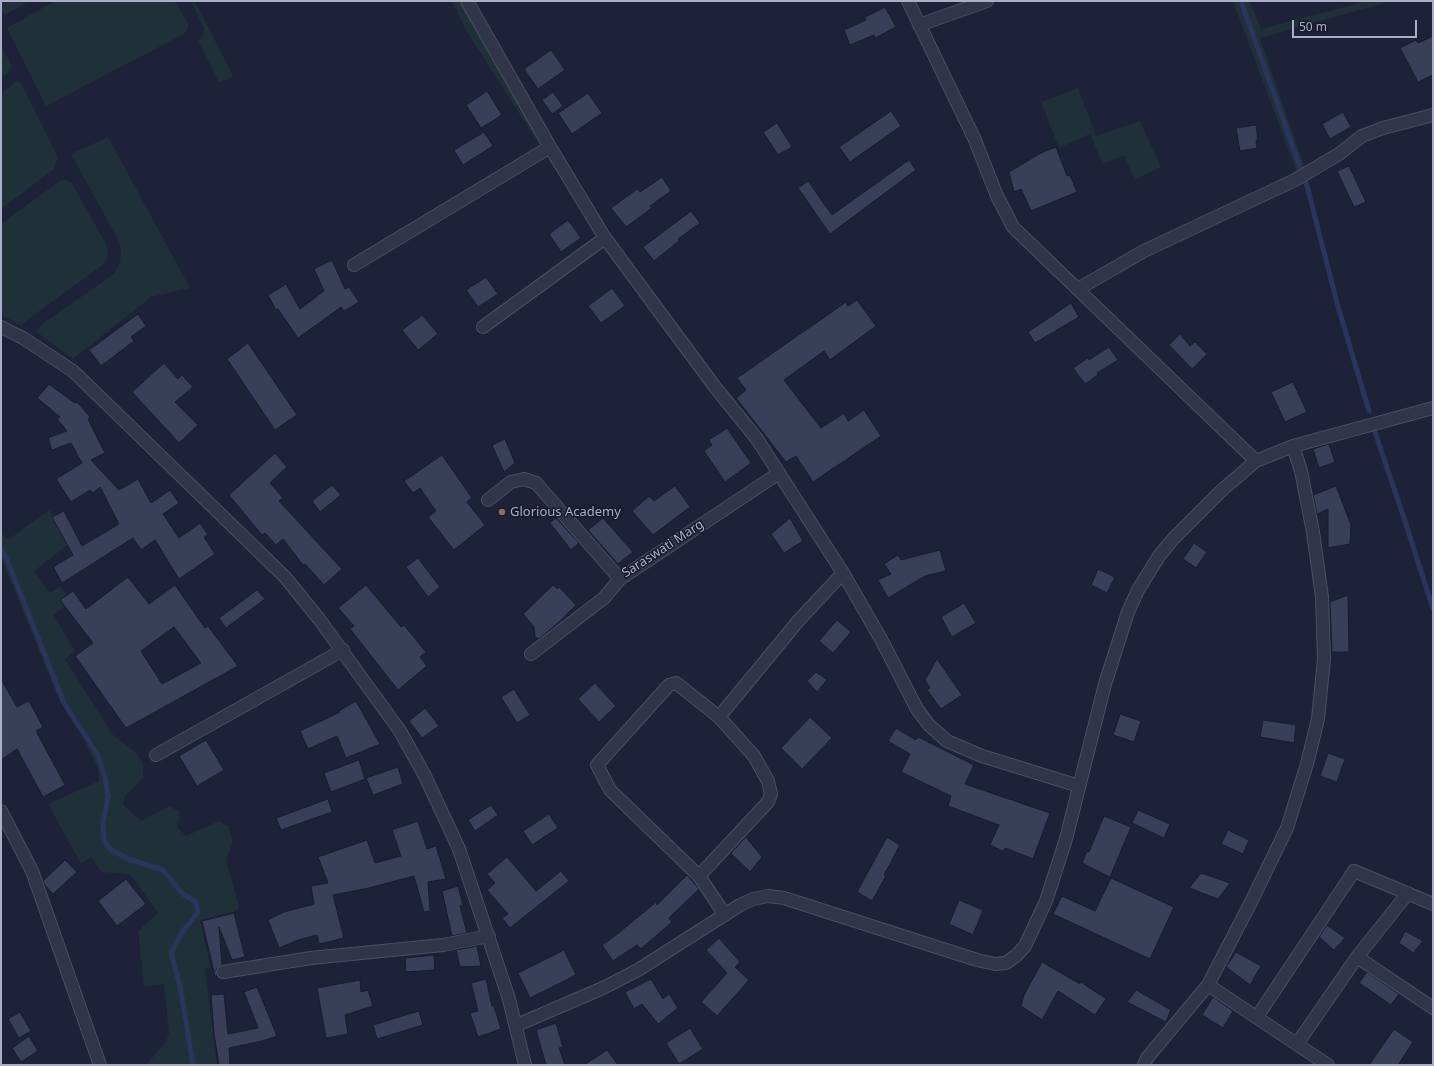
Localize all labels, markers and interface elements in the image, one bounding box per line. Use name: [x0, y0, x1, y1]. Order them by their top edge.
scale bar: [1294, 12, 1419, 38]
text: 50 m: [1299, 18, 1327, 35]
place label: Glorious Academy: [510, 504, 621, 520]
marker: Glorious Academy: [497, 507, 507, 517]
street label: Saraswati Marg: [619, 517, 707, 581]

